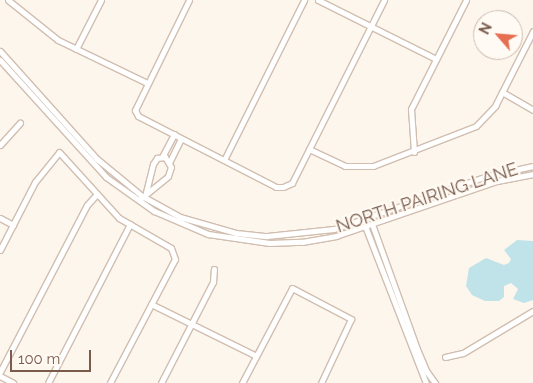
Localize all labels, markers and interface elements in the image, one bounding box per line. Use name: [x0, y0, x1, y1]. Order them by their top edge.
north arrow: [473, 10, 523, 60]
text: N: [476, 20, 495, 37]
street label: NORTH PAIRING LANE: [333, 158, 521, 238]
scale bar: [12, 340, 94, 372]
text: 100 m: [18, 350, 60, 368]

